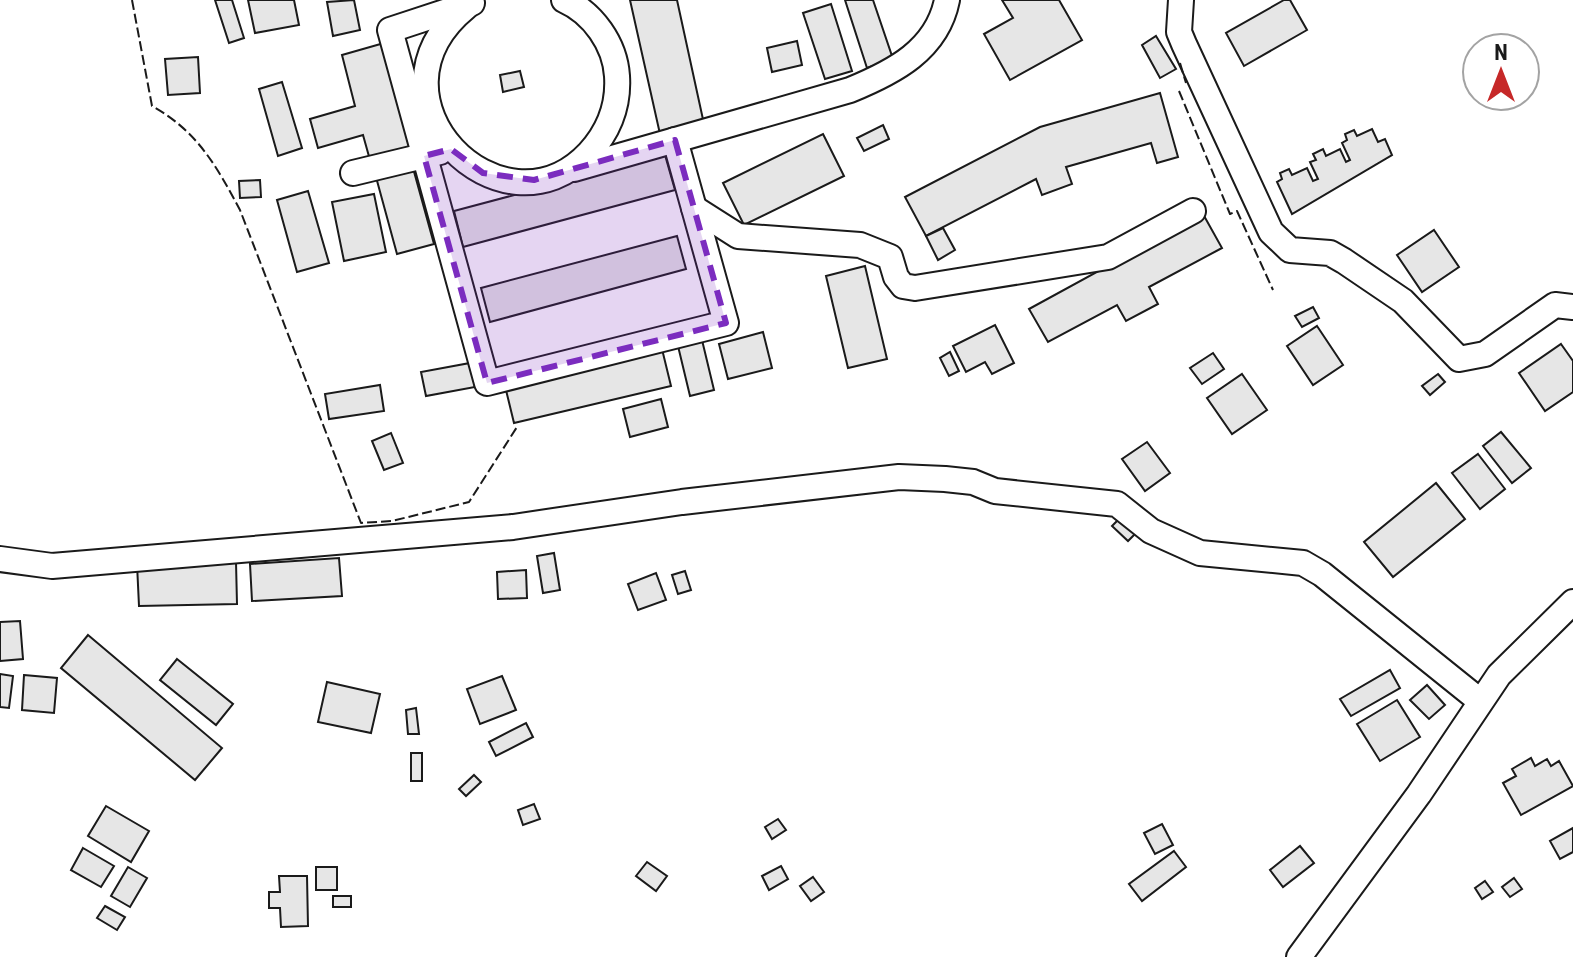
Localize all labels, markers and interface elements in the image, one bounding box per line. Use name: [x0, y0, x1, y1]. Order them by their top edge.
north arrow: [1461, 32, 1541, 112]
text: N: [1494, 40, 1508, 65]

